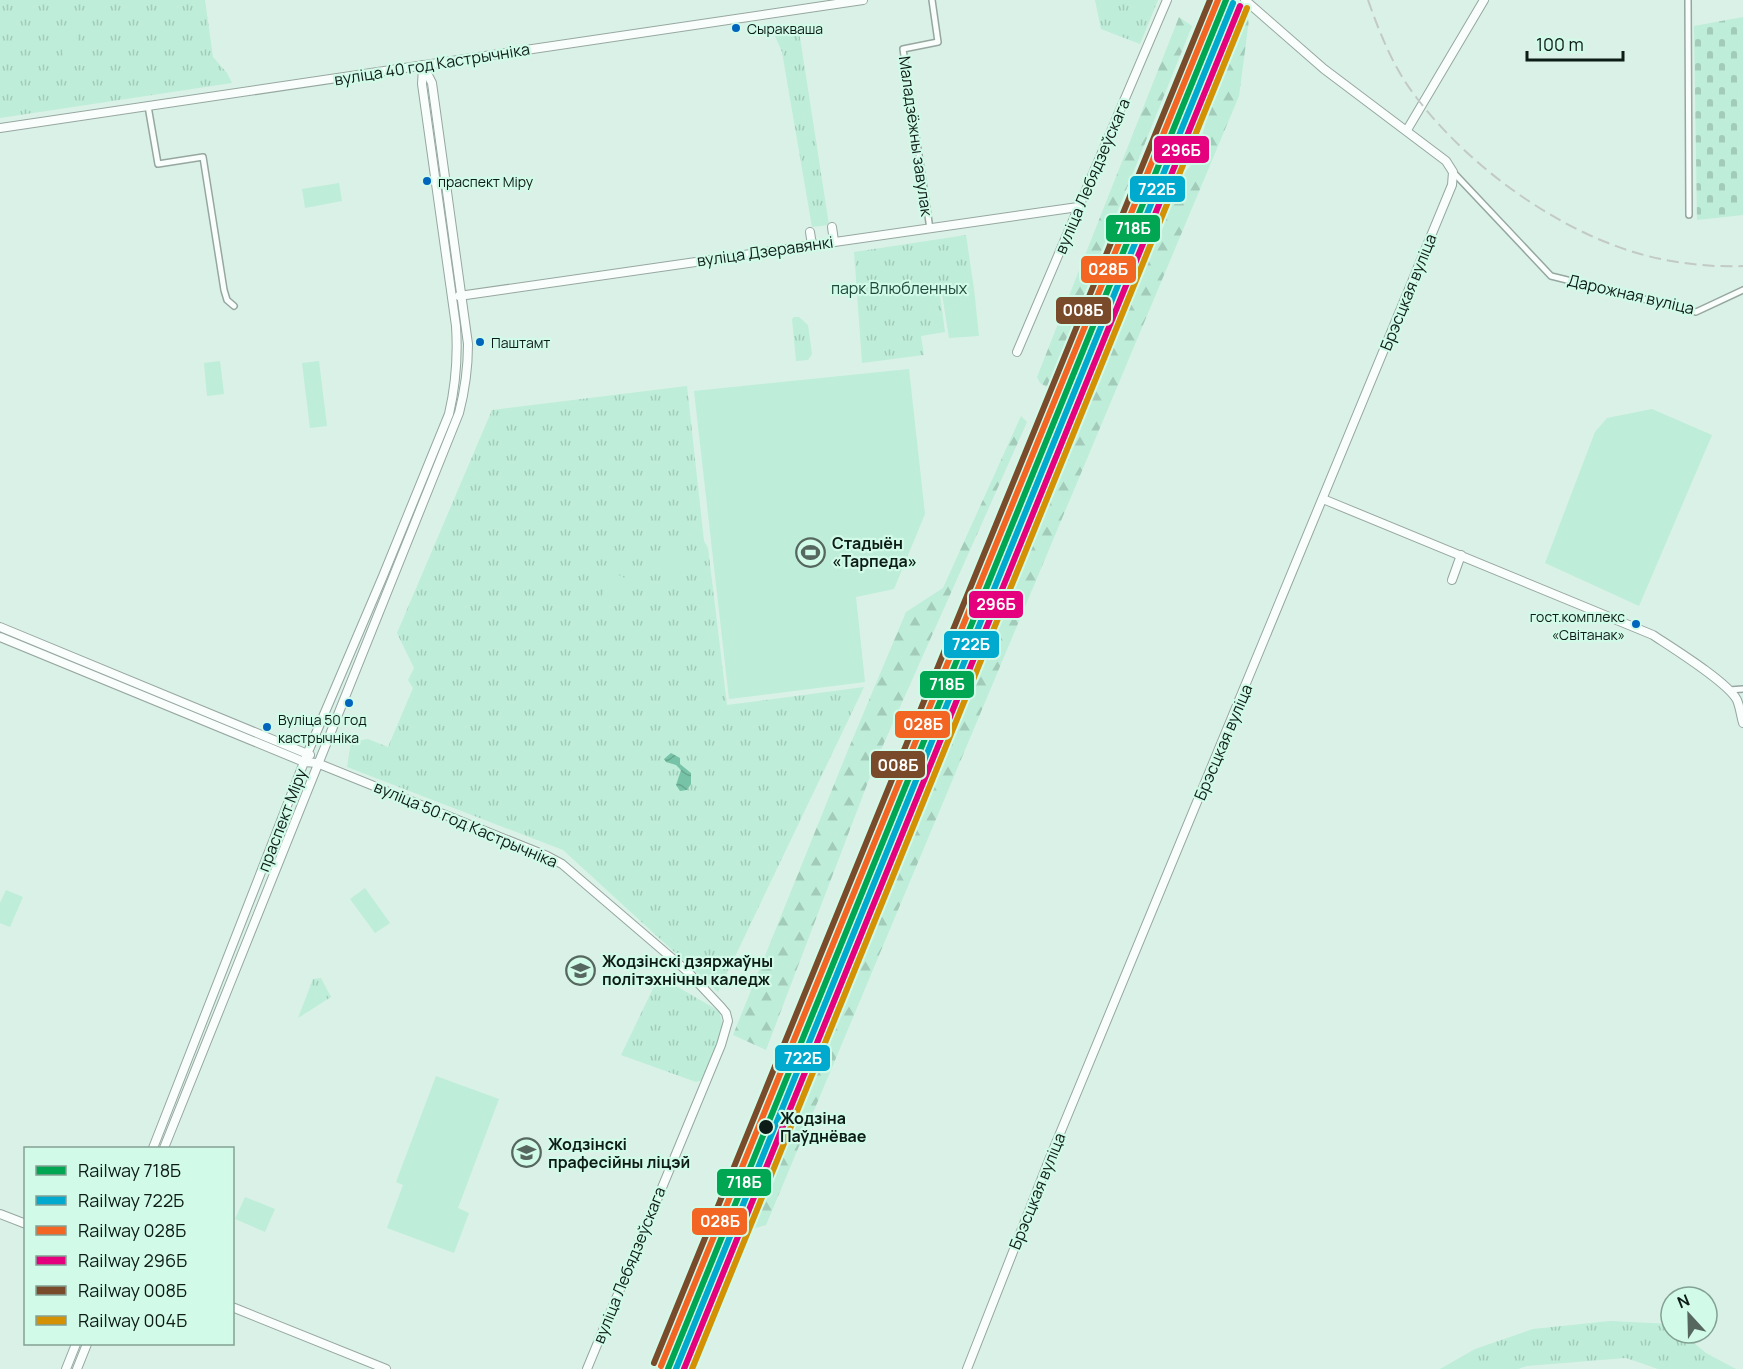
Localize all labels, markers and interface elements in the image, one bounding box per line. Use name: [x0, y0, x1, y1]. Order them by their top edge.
place label: Сыракваша: [747, 19, 823, 38]
marker: Сыракваша: [730, 22, 742, 34]
scale bar: [1527, 24, 1623, 62]
text: 100 m: [1536, 32, 1584, 56]
street label: вуліца 40 год Кастрычніка: [333, 38, 531, 90]
street label: Маладзёжны завулак: [894, 55, 938, 219]
street label: вуліца Лебядзеўскага: [1049, 95, 1135, 257]
line badge: 296Б: [1153, 135, 1210, 164]
text: 296Б: [1161, 139, 1201, 161]
place label: праспект Міру: [438, 172, 534, 191]
marker: праспект Міру: [421, 175, 433, 187]
line badge: 722Б: [1129, 175, 1186, 203]
text: 722Б: [1138, 178, 1176, 200]
line badge: 718Б: [1105, 214, 1161, 243]
text: 718Б: [1115, 217, 1151, 239]
street label: Брэсцкая вуліца: [1375, 230, 1441, 354]
street label: вуліца Дзеравянкі: [695, 231, 835, 271]
line badge: 028Б: [1080, 255, 1137, 284]
text: 028Б: [1088, 258, 1128, 280]
street label: Дарожная вуліца: [1565, 269, 1697, 319]
park label: парк Влюбленных: [831, 277, 968, 299]
line badge: 008Б: [1055, 296, 1112, 325]
text: 008Б: [1062, 299, 1104, 321]
place label: Паштамт: [491, 333, 550, 352]
marker: Паштамт: [474, 336, 486, 348]
place label: Стадыён «Тарпеда»: [832, 532, 917, 572]
sports icon: Стадыён «Тарпеда»: [795, 536, 827, 568]
line badge: 296Б: [968, 590, 1024, 619]
text: 296Б: [976, 593, 1016, 615]
place label: гост.комплекс «Світанак»: [1530, 607, 1625, 644]
marker: гост.комплекс «Світанак»: [1630, 618, 1642, 630]
line badge: 722Б: [943, 630, 1000, 659]
text: 722Б: [952, 633, 990, 655]
line badge: 718Б: [919, 670, 975, 699]
text: 718Б: [929, 673, 965, 695]
street label: Брэсцкая вуліца: [1189, 681, 1257, 803]
unlabelled marker: [343, 697, 355, 709]
place label: Вуліца 50 год кастрычніка: [278, 710, 367, 747]
line badge: 028Б: [894, 710, 951, 739]
text: 028Б: [903, 713, 943, 735]
marker: Вуліца 50 год кастрычніка: [261, 721, 273, 733]
line badge: 008Б: [870, 750, 926, 779]
text: 008Б: [877, 754, 919, 776]
street label: праспект Міру: [252, 765, 312, 875]
street label: вуліца 50 год Кастрычніка: [371, 775, 561, 873]
place label: Жодзінскі дзяржаўны політэхнічны каледж: [602, 950, 773, 990]
school or university icon: Жодзінскі дзяржаўны політэхнічны каледж: [565, 954, 597, 986]
line badge: 722Б: [774, 1044, 831, 1072]
text: 722Б: [784, 1047, 822, 1069]
place label: Жодзіна Паўднёвае: [780, 1107, 867, 1147]
marker: Жодзіна Паўднёвае: [757, 1118, 775, 1136]
street label: Брэсцкая вуліца: [1004, 1129, 1070, 1253]
place label: Жодзінскі прафесійны ліцэй: [548, 1133, 690, 1173]
school or university icon: Жодзінскі прафесійны ліцэй: [511, 1137, 543, 1169]
legend: [24, 1147, 234, 1345]
text: Railway 718Б: [78, 1158, 181, 1182]
line badge: 718Б: [716, 1168, 772, 1197]
text: 718Б: [726, 1171, 762, 1193]
street label: вуліца Лебядзеўскага: [588, 1183, 670, 1347]
text: Railway 722Б: [78, 1188, 184, 1212]
line badge: 028Б: [691, 1207, 748, 1236]
text: 028Б: [700, 1210, 740, 1232]
text: Railway 028Б: [78, 1218, 186, 1242]
text: Railway 296Б: [78, 1248, 187, 1272]
text: Railway 008Б: [78, 1278, 187, 1302]
north arrow: [1659, 1285, 1719, 1345]
text: N: [1674, 1289, 1693, 1313]
text: Railway 004Б: [78, 1308, 187, 1332]

